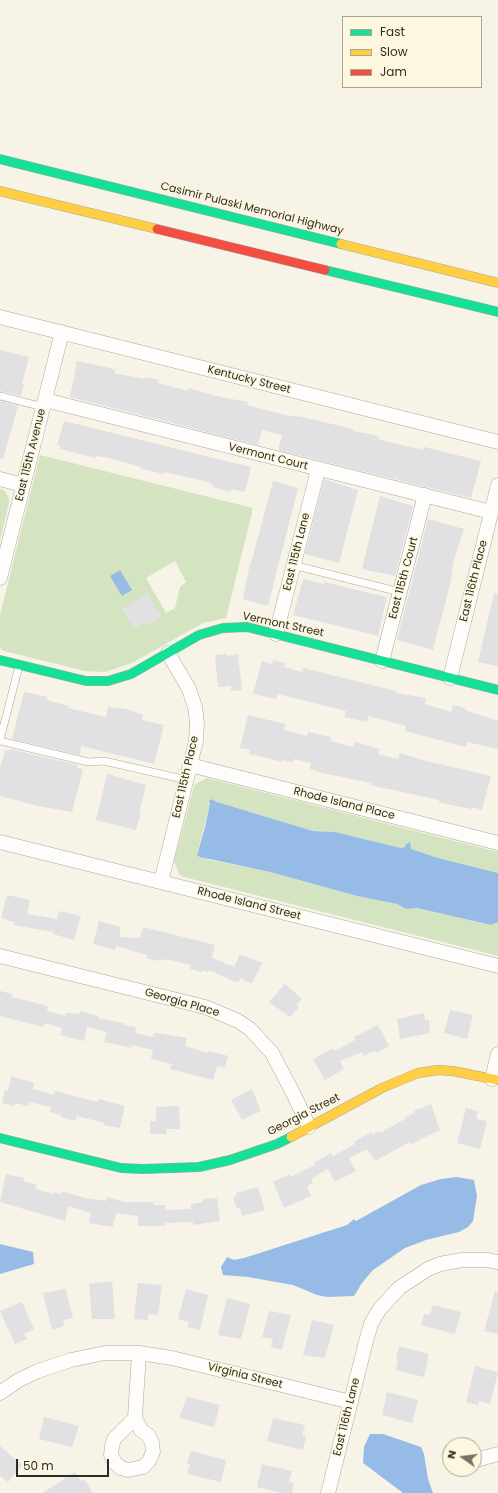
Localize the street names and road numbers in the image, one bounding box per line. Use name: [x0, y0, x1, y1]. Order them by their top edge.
street label: Casimir Pulaski Memorial Highway: [159, 180, 345, 238]
street label: Kentucky Street: [206, 363, 292, 397]
street label: East 115th Avenue: [13, 407, 49, 503]
street label: Vermont Court: [227, 441, 309, 473]
street label: East 115th Lane: [281, 512, 313, 592]
street label: East 115th Court: [387, 536, 421, 620]
street label: East 116th Place: [457, 539, 491, 623]
street label: Vermont Street: [241, 610, 325, 640]
street label: East 115th Place: [170, 735, 202, 819]
street label: Rhode Island Place: [292, 785, 396, 823]
street label: Rhode Island Street: [196, 885, 302, 923]
street label: Georgia Place: [143, 986, 221, 1020]
street label: Georgia Street: [266, 1091, 342, 1139]
street label: Virginia Street: [206, 1360, 284, 1392]
street label: East 116th Lane: [331, 1377, 363, 1457]

